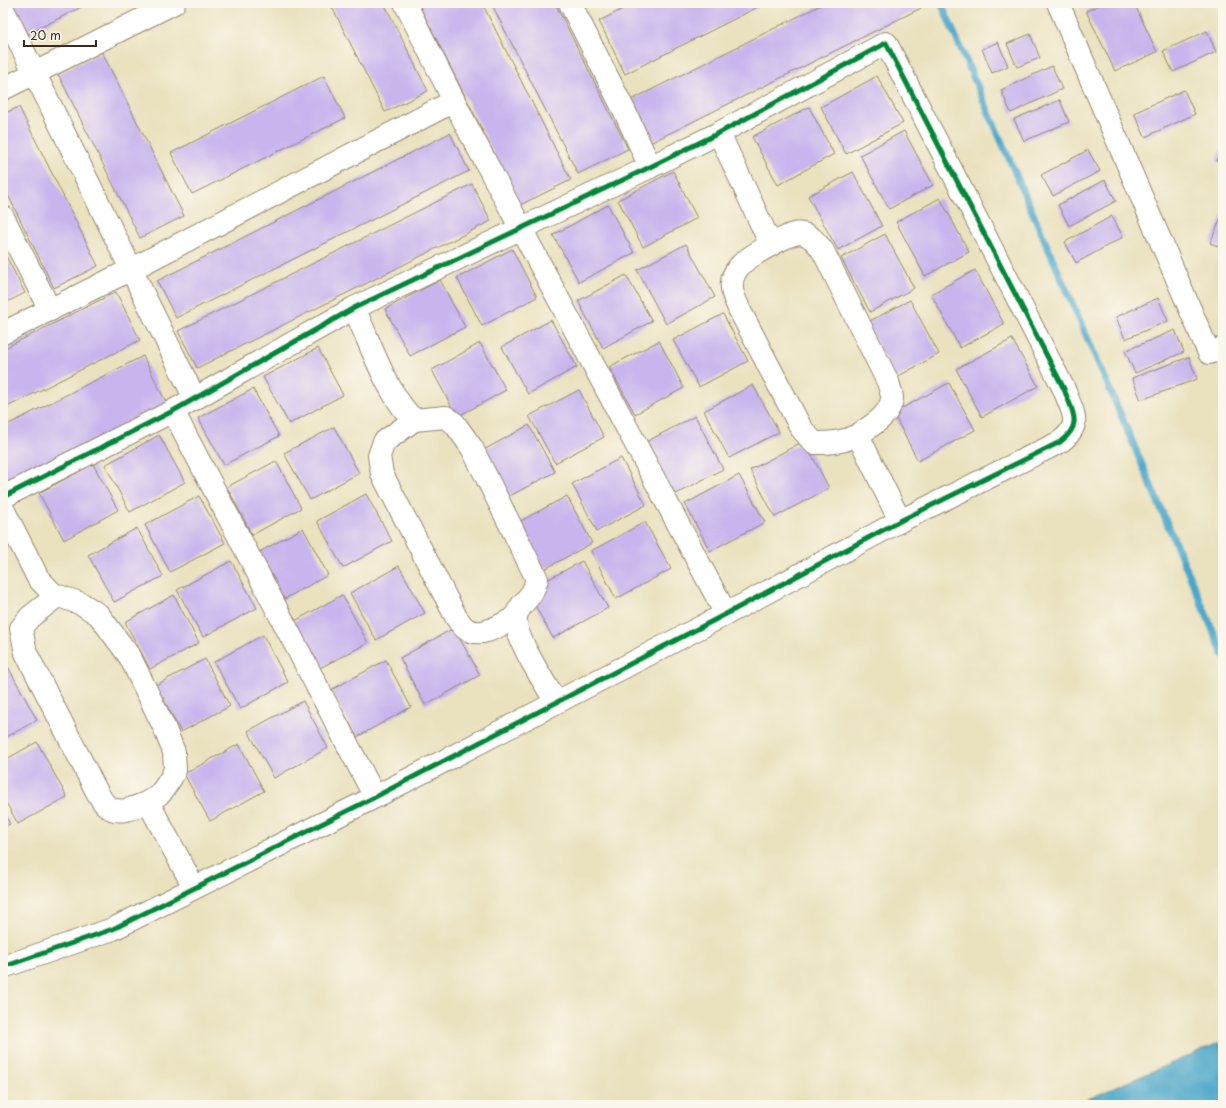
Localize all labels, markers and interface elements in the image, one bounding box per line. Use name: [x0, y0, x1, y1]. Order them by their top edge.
scale bar: [24, 22, 96, 48]
text: 20 m: [30, 26, 61, 44]

